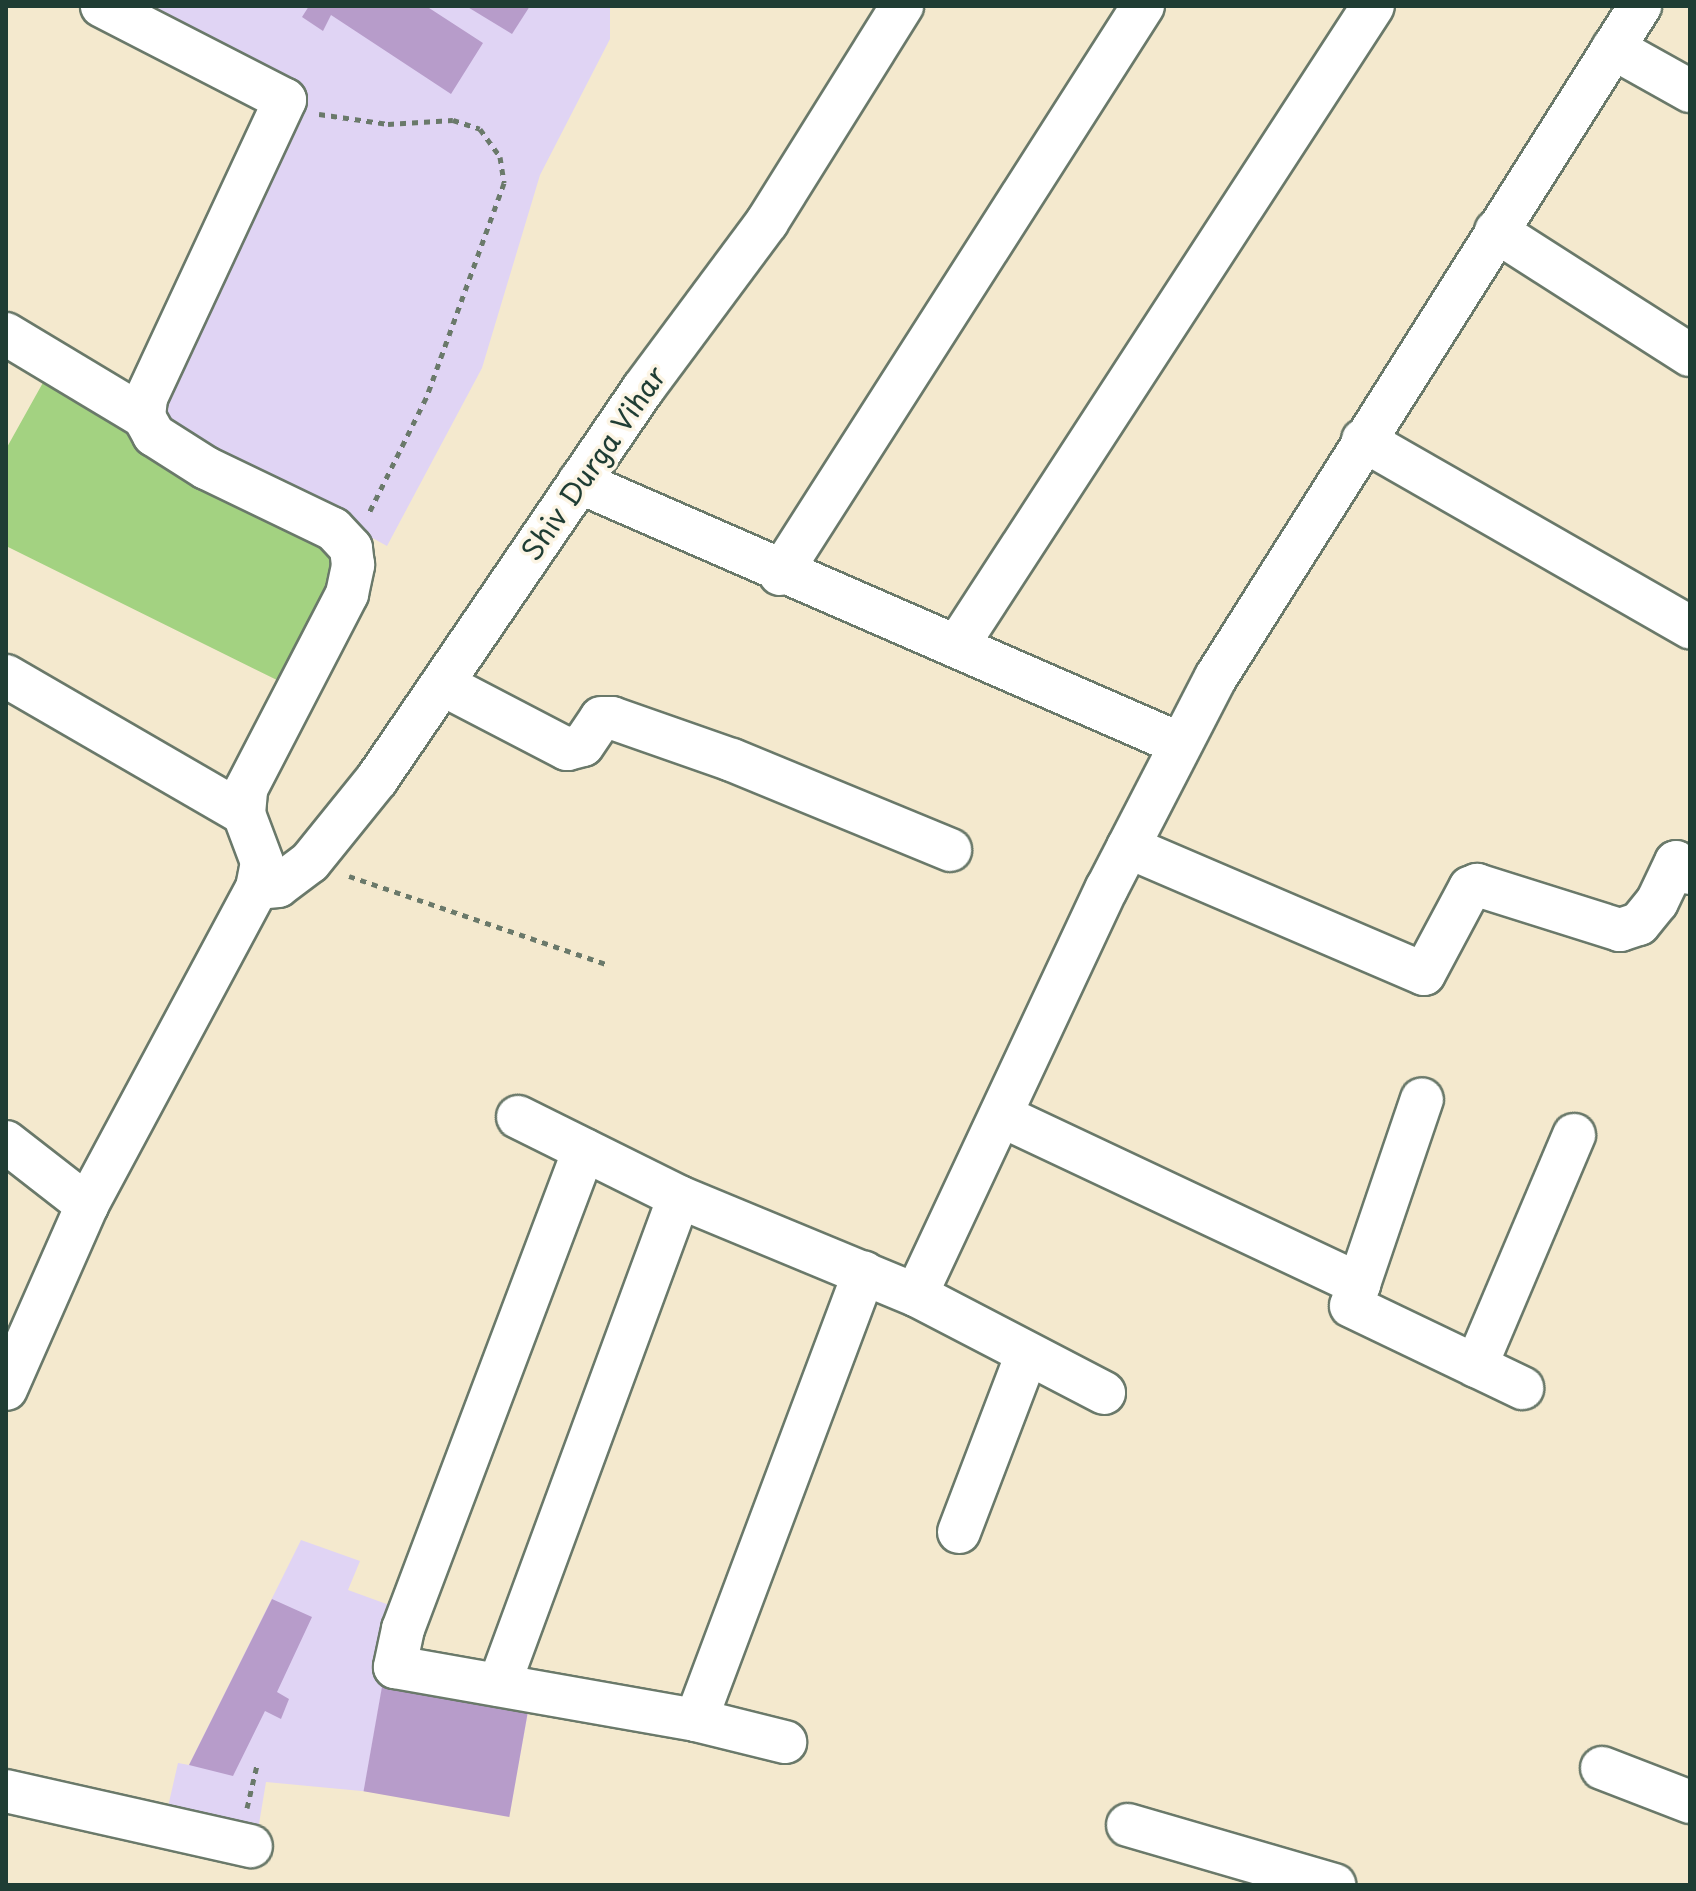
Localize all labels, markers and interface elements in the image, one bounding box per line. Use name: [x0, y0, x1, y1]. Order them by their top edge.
street label: Shiv Durga Vihar: [513, 358, 673, 568]

